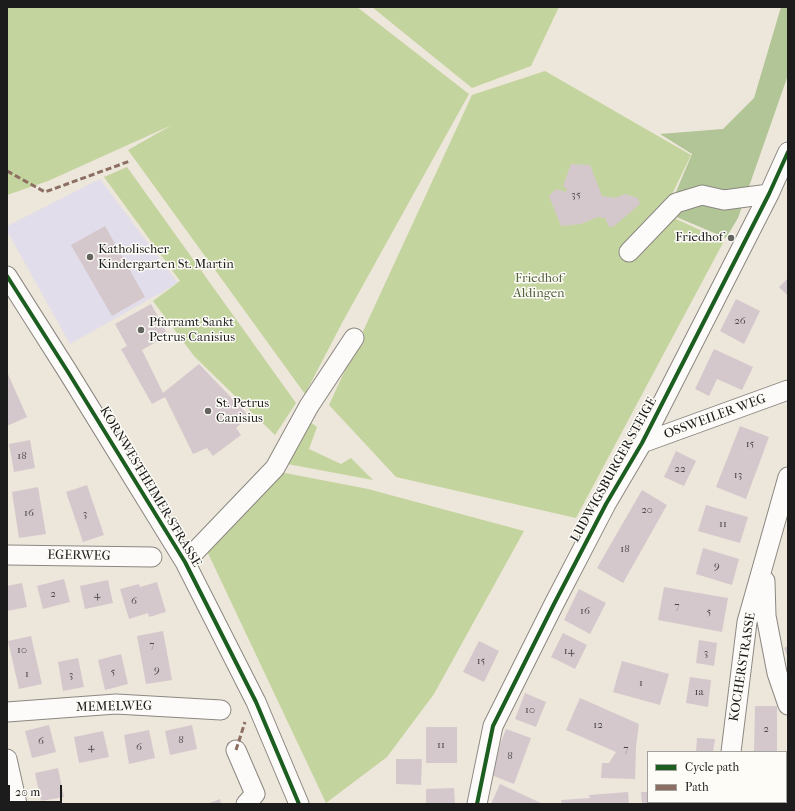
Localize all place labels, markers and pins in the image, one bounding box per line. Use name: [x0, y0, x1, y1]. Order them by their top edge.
place label: Friedhof: [675, 230, 723, 246]
marker: Friedhof: [726, 233, 736, 243]
place label: Katholischer Kindergarten St. Martin: [98, 242, 234, 273]
marker: Katholischer Kindergarten St. Martin: [85, 252, 95, 262]
place label: Pfarramt Sankt Petrus Canisius: [149, 315, 235, 346]
marker: Pfarramt Sankt Petrus Canisius: [136, 325, 146, 335]
place label: St. Petrus Canisius: [216, 396, 269, 427]
marker: St. Petrus Canisius: [203, 406, 213, 416]

